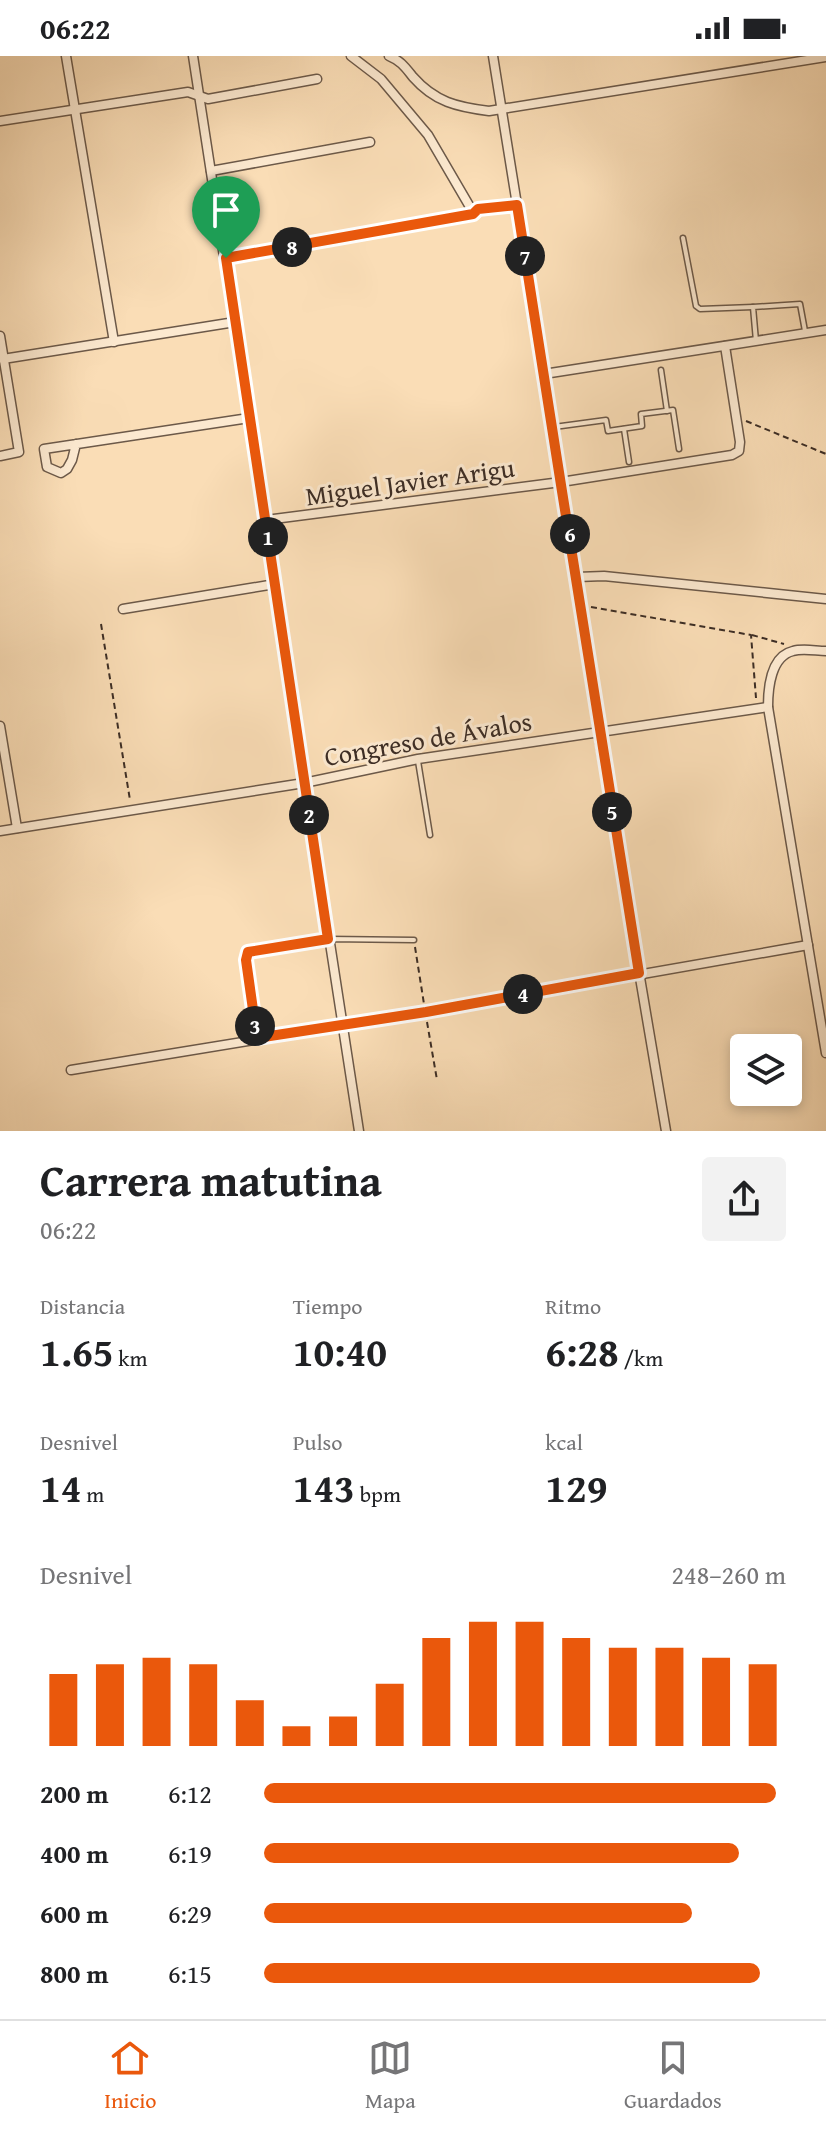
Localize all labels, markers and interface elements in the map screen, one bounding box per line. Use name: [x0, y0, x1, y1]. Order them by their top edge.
text: 06:22: [40, 6, 111, 50]
pin: [192, 176, 260, 258]
icon: arrive: [204, 188, 248, 232]
pin: 8: [272, 227, 312, 267]
text: 8: [286, 231, 298, 263]
pin: 7: [505, 236, 545, 276]
text: 7: [519, 240, 531, 272]
street label: Miguel Javier Arigu: [303, 448, 517, 515]
pin: 6: [550, 514, 590, 554]
pin: 1: [248, 517, 288, 557]
text: 6: [564, 518, 576, 550]
text: 1: [262, 521, 274, 553]
street label: Congreso de Ávalos: [321, 701, 535, 776]
pin: 5: [592, 792, 632, 832]
pin: 2: [289, 795, 329, 835]
text: 5: [606, 796, 618, 828]
text: 2: [303, 799, 315, 831]
pin: 4: [503, 974, 543, 1014]
text: 4: [517, 978, 529, 1010]
pin: 3: [235, 1006, 275, 1046]
text: 3: [249, 1010, 261, 1042]
map controls: [730, 1034, 802, 1106]
button: layers: [730, 1034, 802, 1106]
text: Carrera matutina: [40, 1148, 382, 1212]
button: share: [702, 1157, 786, 1241]
text: 06:22: [40, 1210, 96, 1249]
text: Distancia: [40, 1290, 125, 1322]
text: Tiempo: [293, 1290, 363, 1322]
text: Ritmo: [545, 1290, 601, 1322]
text: 1.65: [40, 1322, 113, 1381]
text: 10:40: [293, 1322, 387, 1381]
text: 6:28: [545, 1322, 619, 1381]
text: km: [113, 1342, 147, 1374]
text: /km: [619, 1342, 663, 1374]
text: Desnivel: [40, 1426, 118, 1458]
text: Pulso: [293, 1426, 343, 1458]
text: kcal: [545, 1426, 583, 1458]
text: 14: [40, 1458, 81, 1517]
text: 143: [293, 1458, 355, 1517]
text: 129: [545, 1458, 608, 1517]
text: m: [81, 1478, 104, 1510]
text: bpm: [355, 1478, 401, 1510]
text: Desnivel: [40, 1555, 132, 1594]
text: 248–260 m: [672, 1555, 786, 1594]
text: 200 m: [40, 1774, 108, 1813]
text: 6:12: [168, 1774, 212, 1813]
text: 400 m: [40, 1834, 108, 1873]
text: 6:19: [168, 1834, 212, 1873]
text: 600 m: [40, 1894, 108, 1933]
text: 6:29: [168, 1894, 212, 1933]
text: 800 m: [40, 1954, 108, 1993]
text: 6:15: [168, 1954, 212, 1993]
tab: Inicio: [104, 2036, 157, 2116]
tab: Mapa: [365, 2036, 416, 2116]
tab: Guardados: [624, 2036, 722, 2116]

